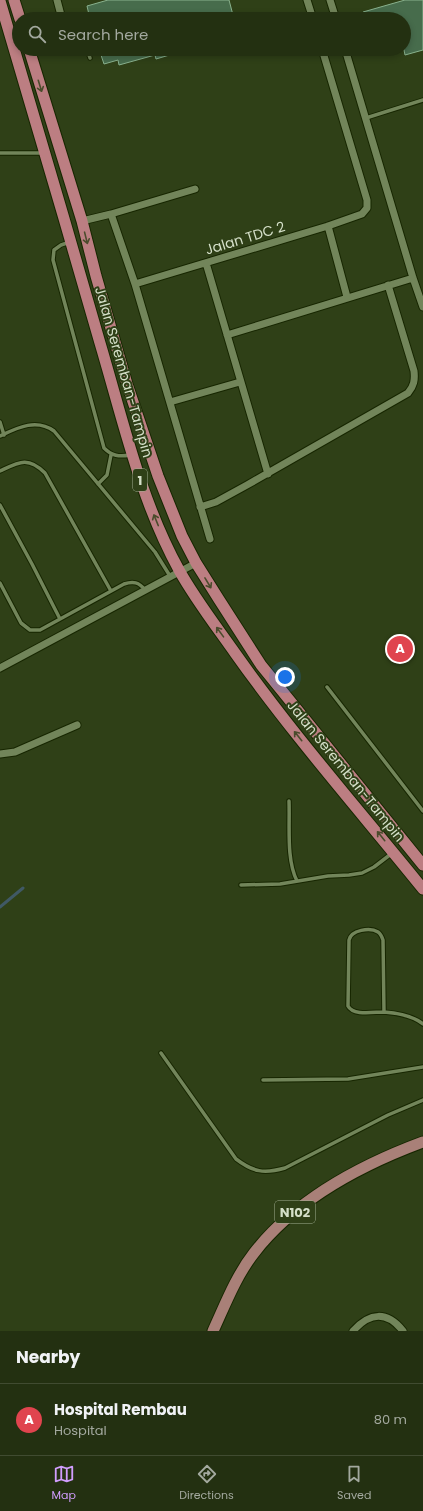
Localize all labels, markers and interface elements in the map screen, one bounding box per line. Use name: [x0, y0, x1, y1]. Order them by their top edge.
search box: [12, 12, 411, 56]
icon: search: [26, 23, 48, 45]
text: Search here: [58, 24, 148, 45]
one-way arrow: [37, 80, 44, 93]
street label: Jalan TDC 2: [203, 216, 287, 260]
one-way arrow: [83, 231, 90, 244]
street label: Jalan Seremban-Tampin: [90, 284, 158, 460]
road number: 1: [133, 469, 147, 491]
one-way arrow: [151, 514, 159, 526]
one-way arrow: [205, 577, 213, 589]
one-way arrow: [216, 627, 224, 638]
pin: A: [387, 634, 413, 664]
your location: [275, 667, 295, 687]
street label: Jalan Seremban-Tampin: [283, 696, 409, 846]
one-way arrow: [294, 731, 303, 741]
one-way arrow: [376, 831, 385, 842]
road number: N102: [275, 1201, 315, 1223]
text: Nearby: [16, 1345, 80, 1369]
text: Hospital Rembau: [54, 1399, 187, 1420]
text: A: [24, 1410, 34, 1429]
text: 80 m: [374, 1410, 407, 1429]
text: Hospital: [54, 1421, 107, 1440]
tab: Map: [52, 1463, 76, 1504]
tab: Directions: [179, 1463, 234, 1504]
tab: Saved: [337, 1463, 371, 1504]

